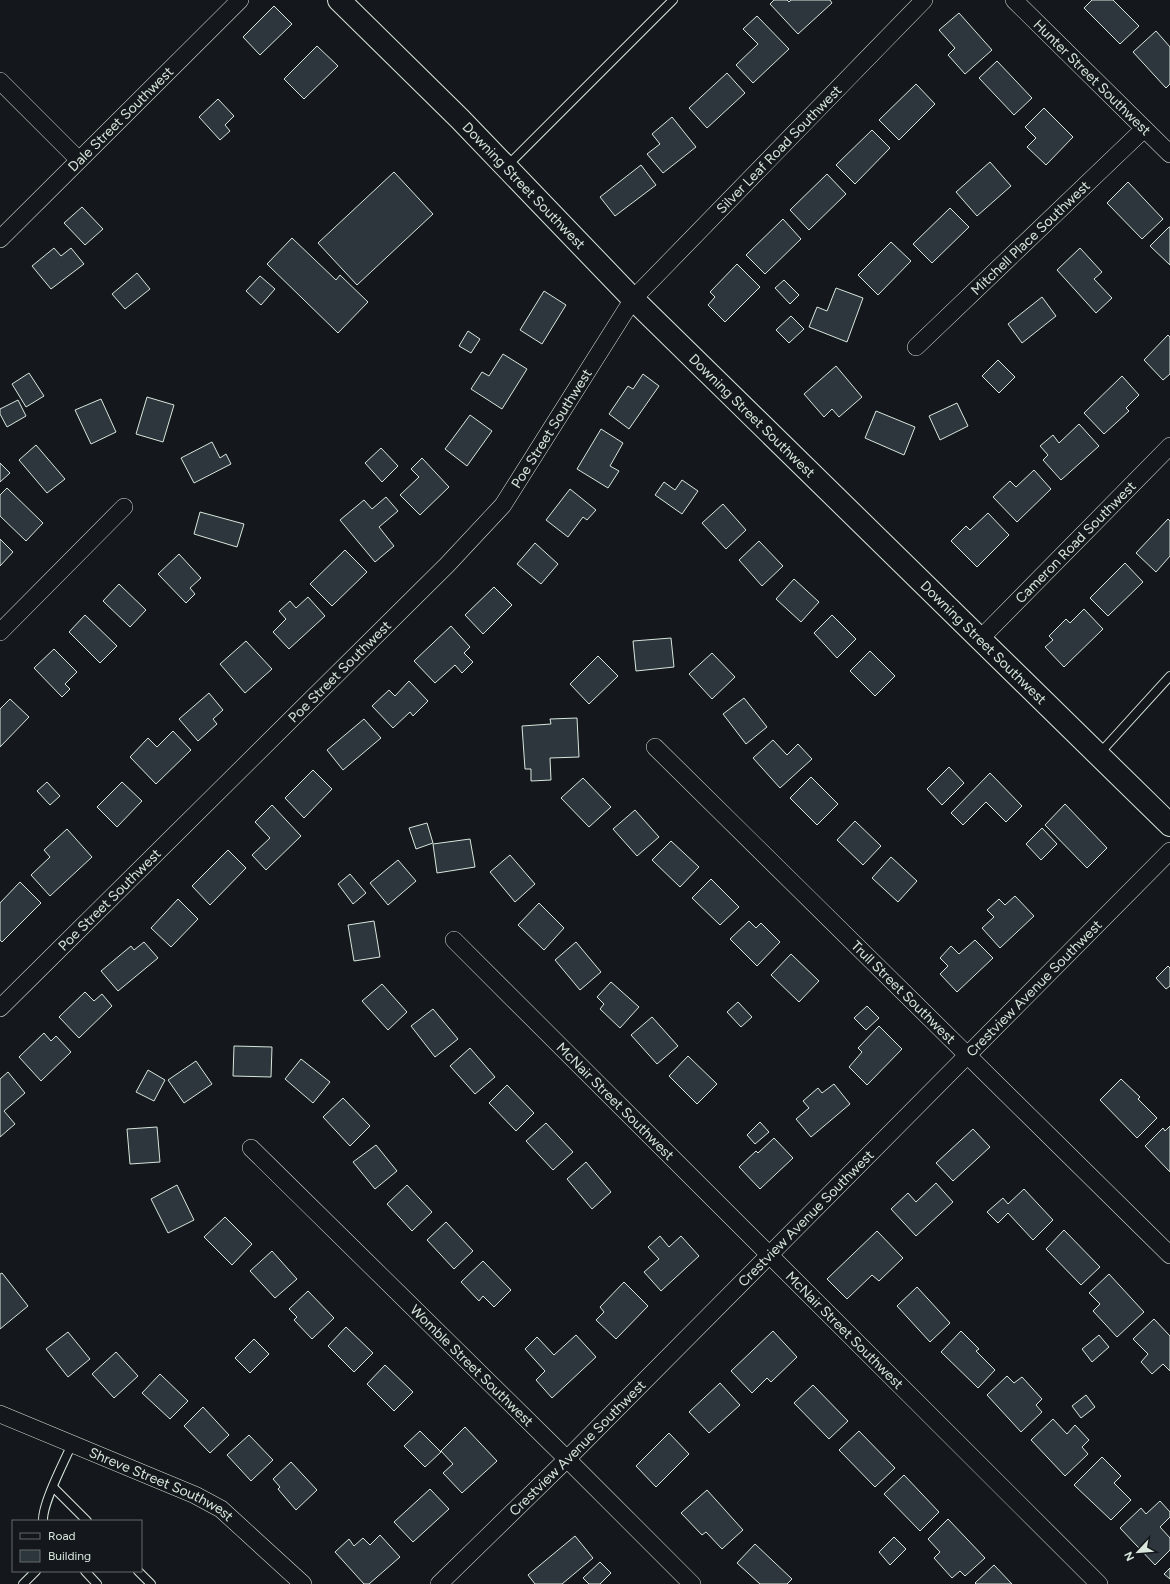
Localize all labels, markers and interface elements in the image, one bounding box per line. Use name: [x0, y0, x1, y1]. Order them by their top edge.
street label: Hunter Street Southwest: [1030, 16, 1154, 139]
street label: Dale Street Southwest: [64, 63, 177, 175]
street label: Silver Leaf Road Southwest: [713, 82, 845, 217]
street label: Downing Street Southwest: [459, 118, 589, 253]
street label: Mitchell Place Southwest: [967, 177, 1093, 299]
street label: Downing Street Southwest: [685, 350, 819, 481]
street label: Poe Street Southwest: [507, 366, 595, 491]
street label: Cameron Road Southwest: [1012, 477, 1139, 607]
street label: Downing Street Southwest: [917, 577, 1050, 708]
street label: Poe Street Southwest: [285, 617, 394, 726]
street label: Poe Street Southwest: [54, 845, 164, 954]
street label: Crestview Avenue Southwest: [963, 916, 1105, 1060]
street label: Trull Street Southwest: [848, 937, 959, 1047]
street label: McNair Street Southwest: [553, 1039, 678, 1163]
street label: Crestview Avenue Southwest: [734, 1146, 877, 1290]
street label: McNair Street Southwest: [782, 1268, 907, 1392]
street label: Womble Street Southwest: [407, 1301, 537, 1430]
street label: Crestview Avenue Southwest: [505, 1376, 649, 1519]
street label: Shreve Street Southwest: [87, 1443, 237, 1525]
legend: [12, 1520, 142, 1572]
text: Road: [48, 1529, 76, 1543]
north arrow: [1118, 1532, 1158, 1572]
text: Building: [48, 1549, 91, 1563]
text: N: [1122, 1549, 1137, 1563]

